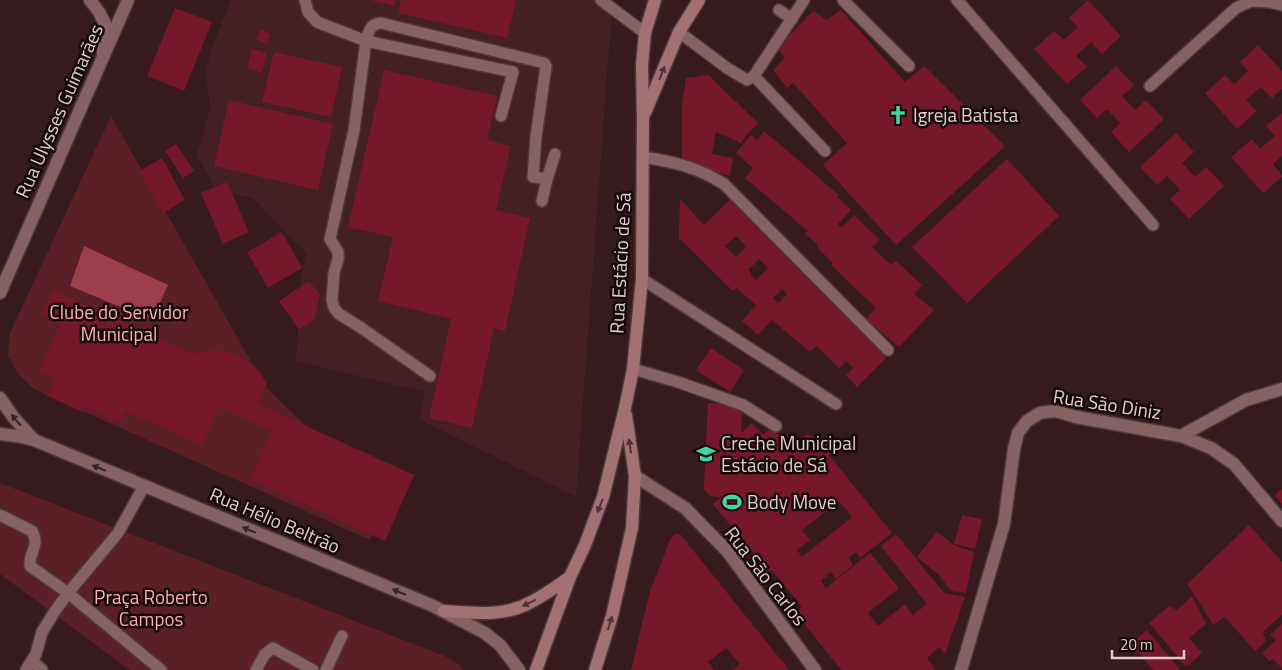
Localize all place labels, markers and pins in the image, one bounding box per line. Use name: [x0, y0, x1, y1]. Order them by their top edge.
place label: Igreja Batista: [913, 100, 1019, 129]
church icon: Igreja Batista: [887, 104, 909, 126]
place label: Creche Municipal Estácio de Sá: [721, 428, 856, 479]
school or university icon: Creche Municipal Estácio de Sá: [695, 443, 717, 465]
place label: Body Move: [747, 487, 836, 516]
sports icon: Body Move: [721, 491, 743, 513]

